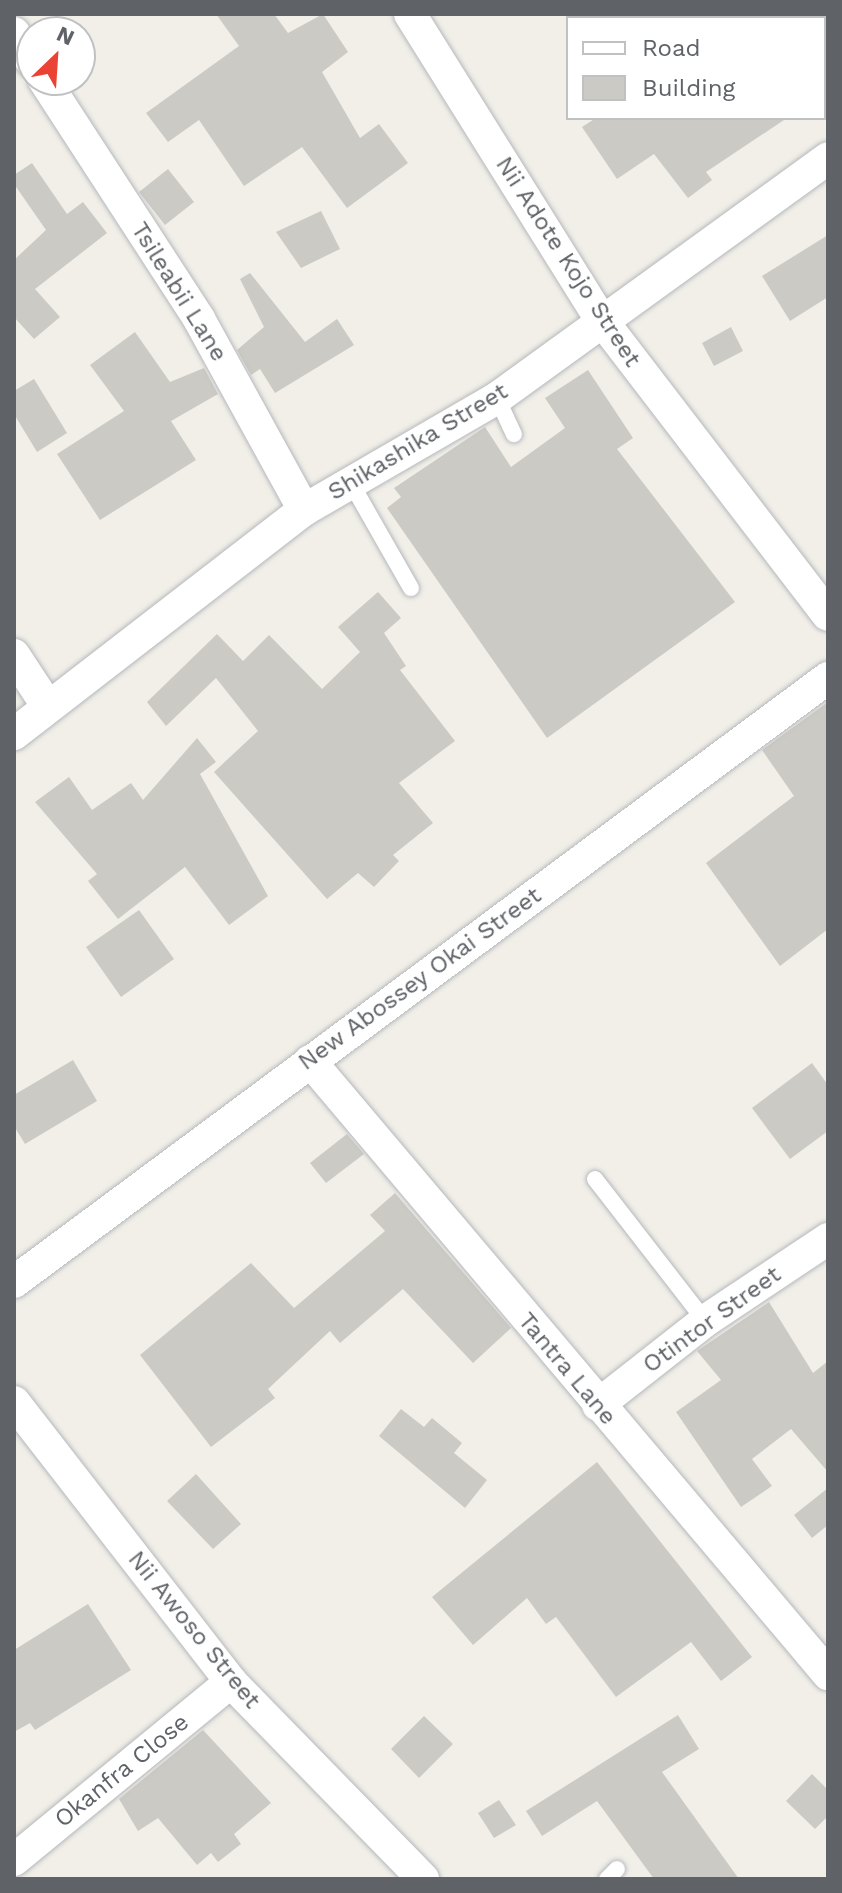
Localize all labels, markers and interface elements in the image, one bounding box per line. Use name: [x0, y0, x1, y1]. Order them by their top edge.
north arrow: [16, 16, 96, 96]
legend: [566, 16, 826, 120]
text: N: [53, 21, 78, 50]
text: Road: [642, 34, 701, 62]
text: Building: [642, 74, 735, 102]
street label: Nii Adote Kojo Street: [489, 151, 647, 373]
street label: Tsileabii Lane: [125, 217, 233, 367]
street label: Shikashika Street: [323, 377, 513, 507]
street label: New Abossey Okai Street: [292, 881, 548, 1077]
street label: Otintor Street: [637, 1260, 787, 1380]
street label: Tantra Lane: [512, 1307, 622, 1431]
street label: Nii Awoso Street: [121, 1545, 267, 1715]
street label: Okanfra Close: [49, 1708, 195, 1834]

